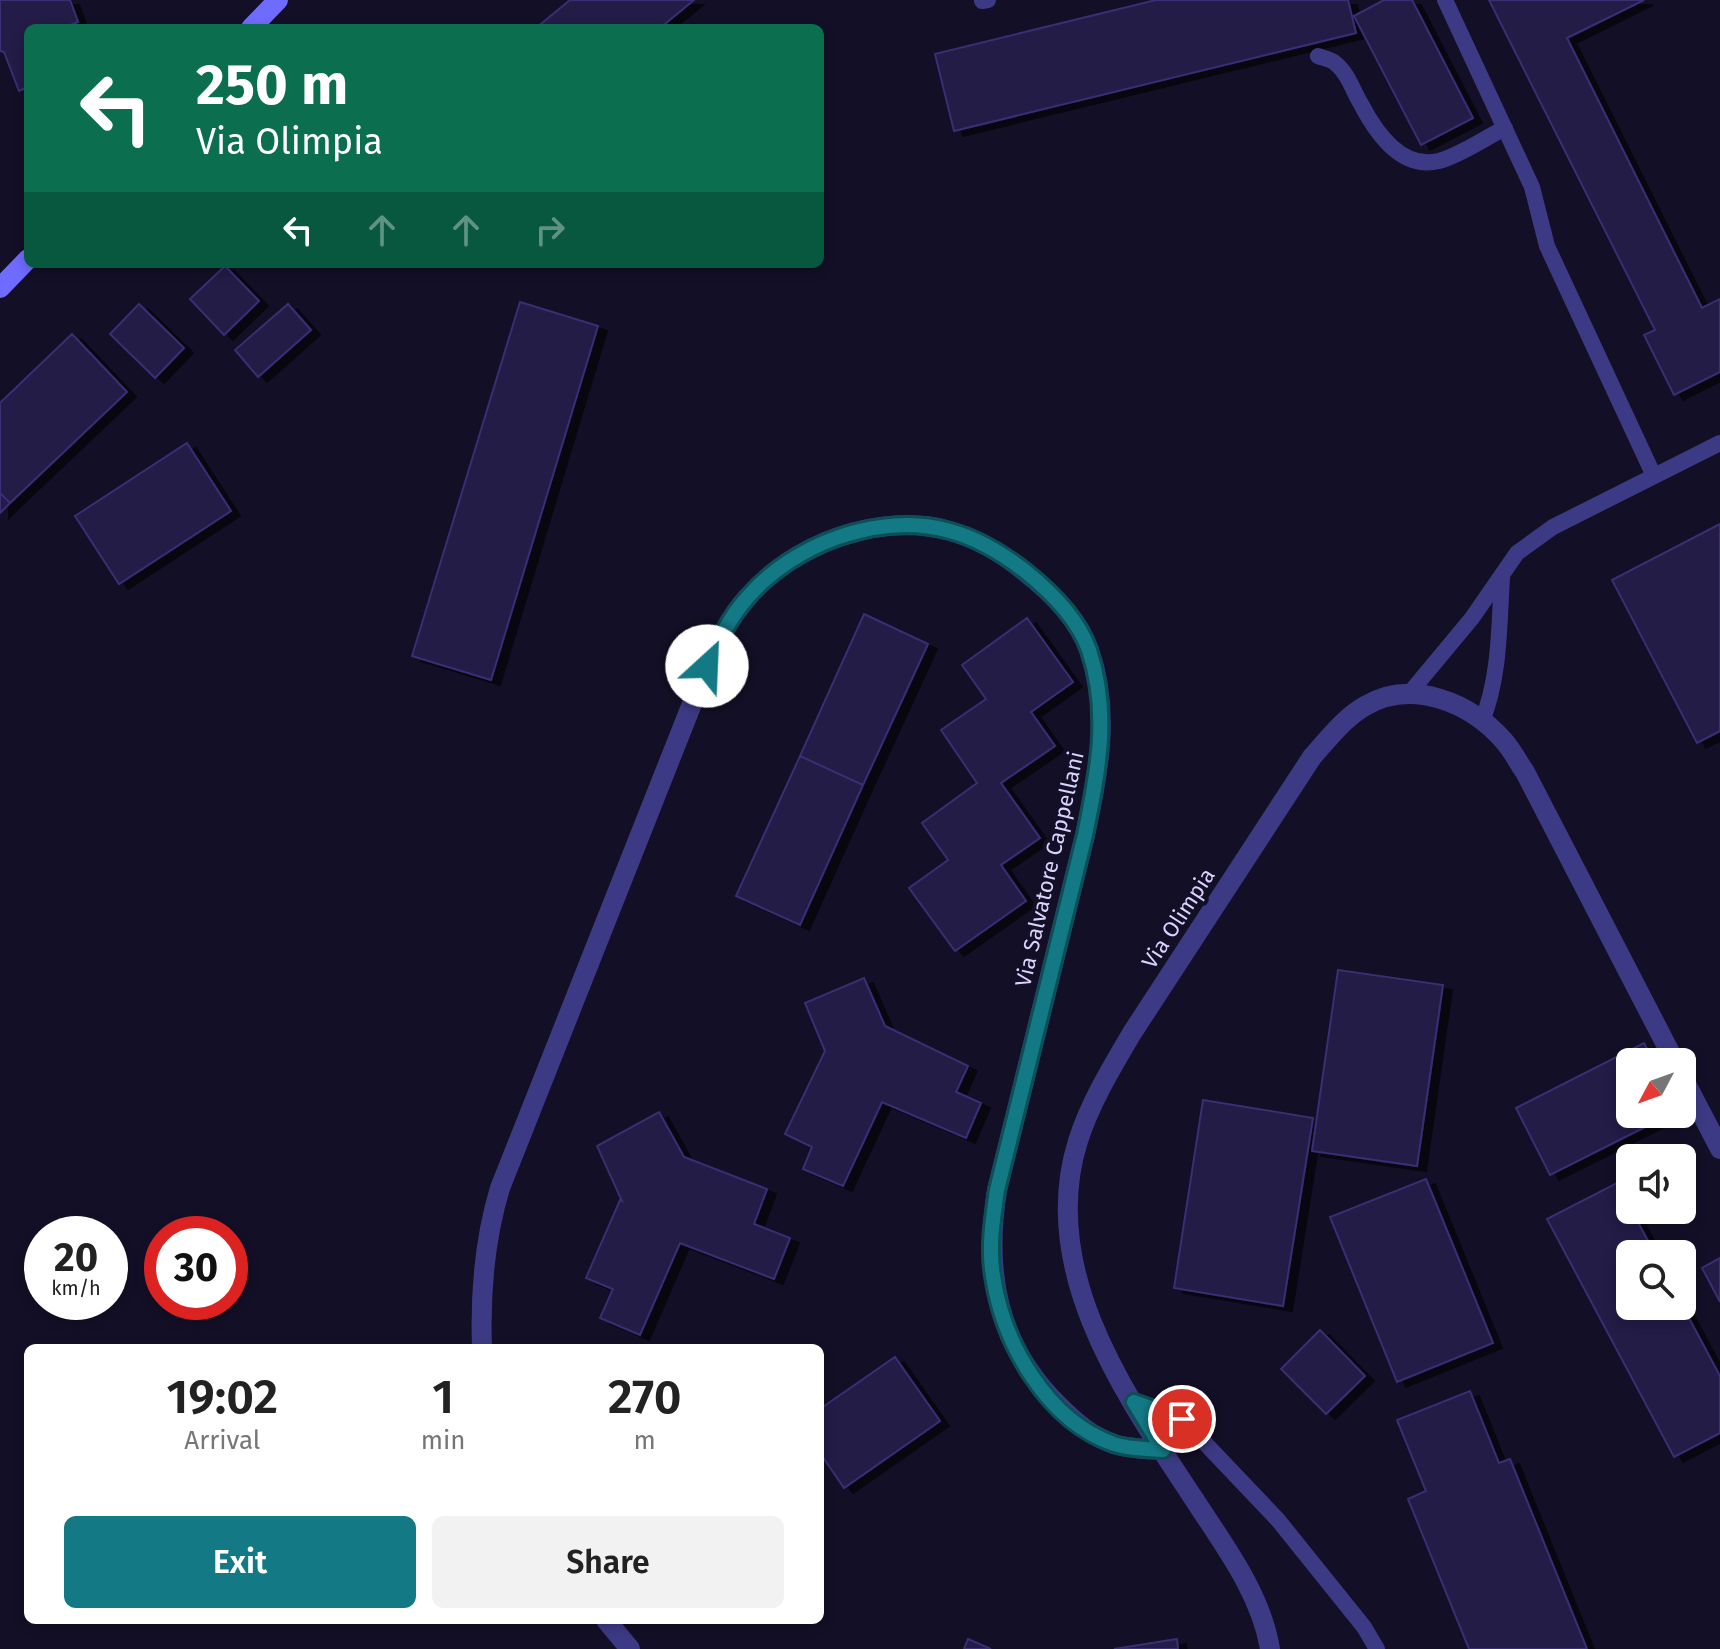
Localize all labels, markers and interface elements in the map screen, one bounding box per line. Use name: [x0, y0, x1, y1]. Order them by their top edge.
text: 250 m: [196, 52, 348, 119]
icon: left: [64, 56, 168, 160]
text: Via Olimpia: [196, 120, 383, 164]
icon: left: [276, 208, 320, 252]
icon: ahead: [360, 208, 404, 252]
icon: ahead: [444, 208, 488, 252]
icon: right: [528, 208, 572, 252]
position arrow: [665, 624, 749, 708]
street label: Via Salvatore Cappellani: [1009, 749, 1090, 989]
street label: Via Olimpia: [1136, 863, 1221, 974]
north arrow: [1616, 1048, 1696, 1128]
map controls: [1616, 1048, 1696, 1320]
button: sound: [1616, 1144, 1696, 1224]
speed limit sign: 30: [144, 1216, 248, 1320]
text: 20: [54, 1234, 98, 1282]
button: search: [1616, 1240, 1696, 1320]
text: km/h: [51, 1276, 101, 1300]
text: 19:02: [166, 1368, 278, 1426]
text: 1: [432, 1368, 454, 1426]
text: 270: [608, 1368, 682, 1426]
pin: [1148, 1385, 1216, 1453]
icon: arrive: [1160, 1397, 1204, 1441]
text: Arrival: [184, 1425, 260, 1456]
text: min: [421, 1425, 466, 1456]
text: m: [634, 1425, 656, 1456]
button: Exit: [64, 1516, 416, 1608]
button: Share: [432, 1516, 784, 1608]

